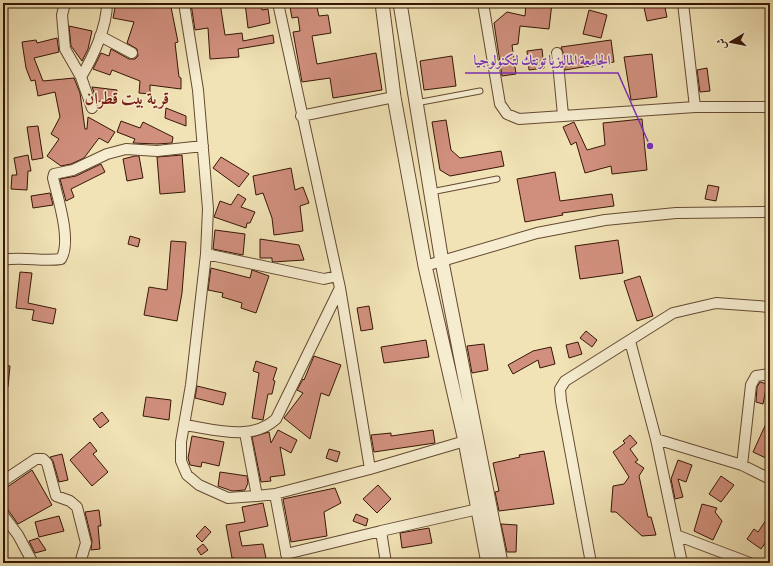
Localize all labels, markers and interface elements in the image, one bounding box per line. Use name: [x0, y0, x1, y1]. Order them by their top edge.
north arrow: [711, 22, 751, 62]
text: ش: [714, 37, 730, 50]
callout: الجامعة الماليزيا تونتك لتكنولوجيا: [465, 47, 618, 73]
text: الجامعة الماليزيا تونتك لتكنولوجيا: [473, 52, 611, 70]
district label: قرية بيت قطران: [85, 88, 169, 110]

